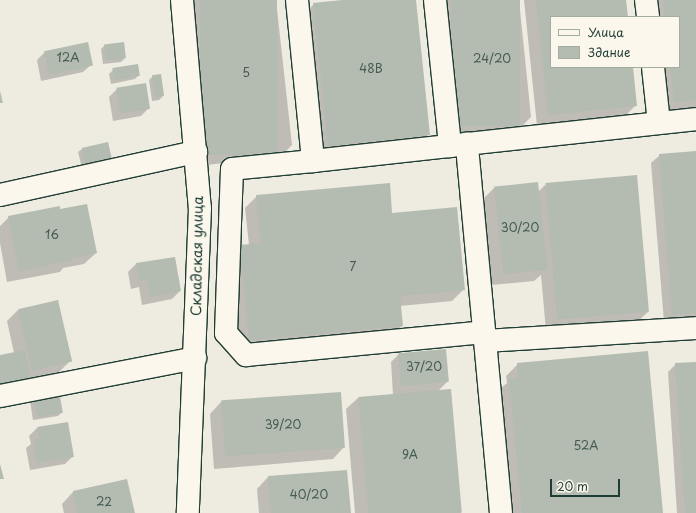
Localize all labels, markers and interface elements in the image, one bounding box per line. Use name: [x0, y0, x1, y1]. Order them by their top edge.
legend: [550, 16, 680, 68]
text: Улица: [588, 23, 624, 41]
text: Здание: [588, 43, 630, 61]
house number: 12А: [56, 51, 80, 65]
house number: 24/20: [473, 52, 511, 66]
house number: 48В: [359, 62, 383, 76]
house number: 5: [242, 66, 250, 80]
street label: Складская улица: [188, 195, 206, 317]
house number: 30/20: [501, 221, 539, 235]
house number: 16: [45, 228, 59, 242]
house number: 7: [350, 260, 356, 274]
house number: 37/20: [406, 360, 442, 374]
house number: 39/20: [265, 418, 301, 432]
house number: 52А: [573, 439, 599, 453]
house number: 9А: [402, 448, 418, 462]
scale bar: [552, 471, 622, 497]
text: 20 m: [557, 477, 588, 495]
house number: 40/20: [290, 488, 328, 502]
house number: 22: [96, 495, 112, 509]

